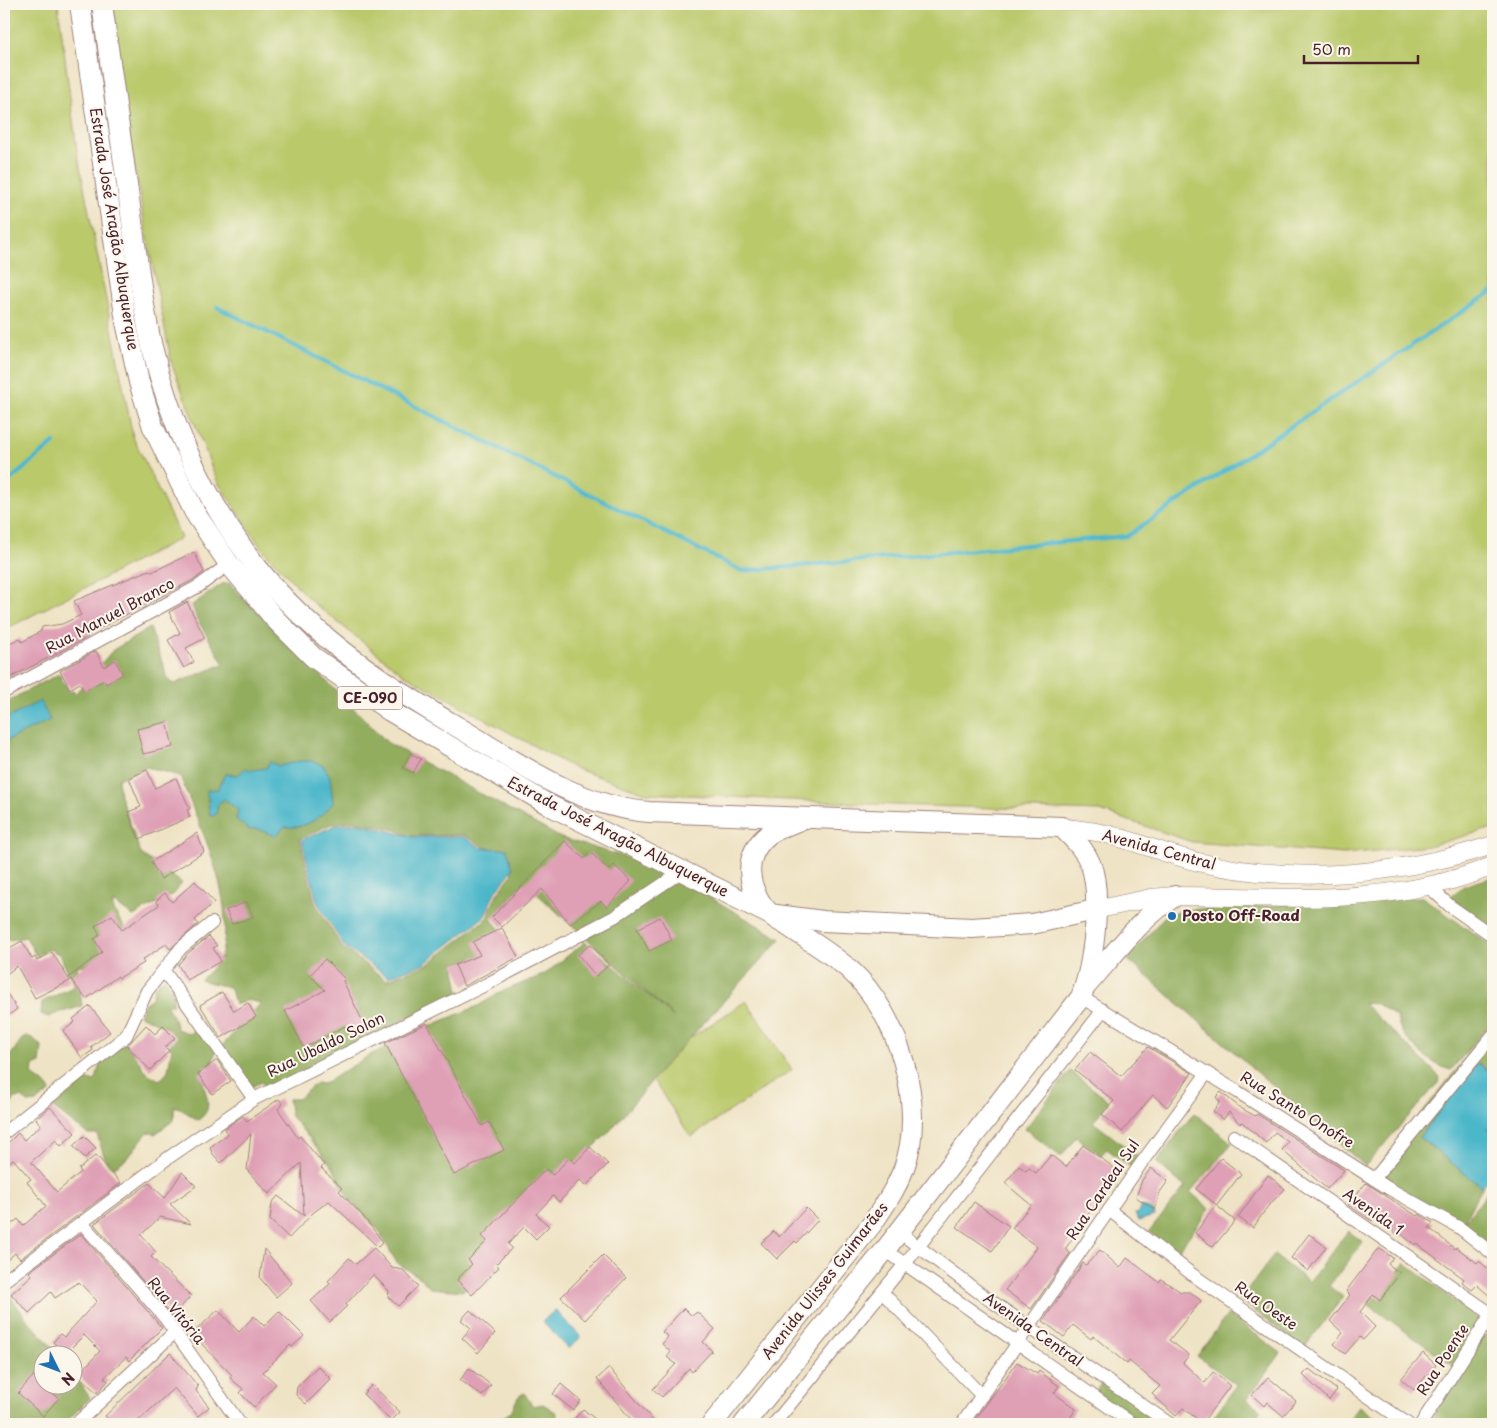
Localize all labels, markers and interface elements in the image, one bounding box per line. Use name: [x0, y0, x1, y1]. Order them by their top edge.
scale bar: [1304, 32, 1418, 64]
text: 50 m: [1312, 37, 1351, 60]
street label: Estrada José Aragão Albuquerque: [85, 106, 146, 352]
street label: Rua Manuel Branco: [41, 571, 178, 658]
road number: CE-090: [338, 686, 402, 710]
street label: Estrada José Aragão Albuquerque: [504, 770, 733, 902]
street label: Avenida Central: [1100, 822, 1219, 875]
place label: Posto Off-Road: [1182, 903, 1300, 926]
marker: Posto Off-Road: [1166, 910, 1178, 922]
street label: Rua Ubaldo Solon: [263, 1005, 388, 1082]
street label: Rua Santo Onofre: [1236, 1064, 1359, 1153]
street label: Rua Cardeal Sul: [1059, 1134, 1144, 1244]
street label: Avenida 1: [1339, 1182, 1409, 1240]
street label: Avenida Ulisses Guimarães: [755, 1197, 893, 1364]
street label: Rua Vitória: [143, 1271, 212, 1349]
street label: Rua Oeste: [1231, 1275, 1303, 1335]
street label: Avenida Central: [979, 1286, 1088, 1372]
street label: Rua Poente: [1410, 1319, 1474, 1400]
north arrow: [32, 1346, 82, 1396]
text: N: [57, 1368, 80, 1390]

